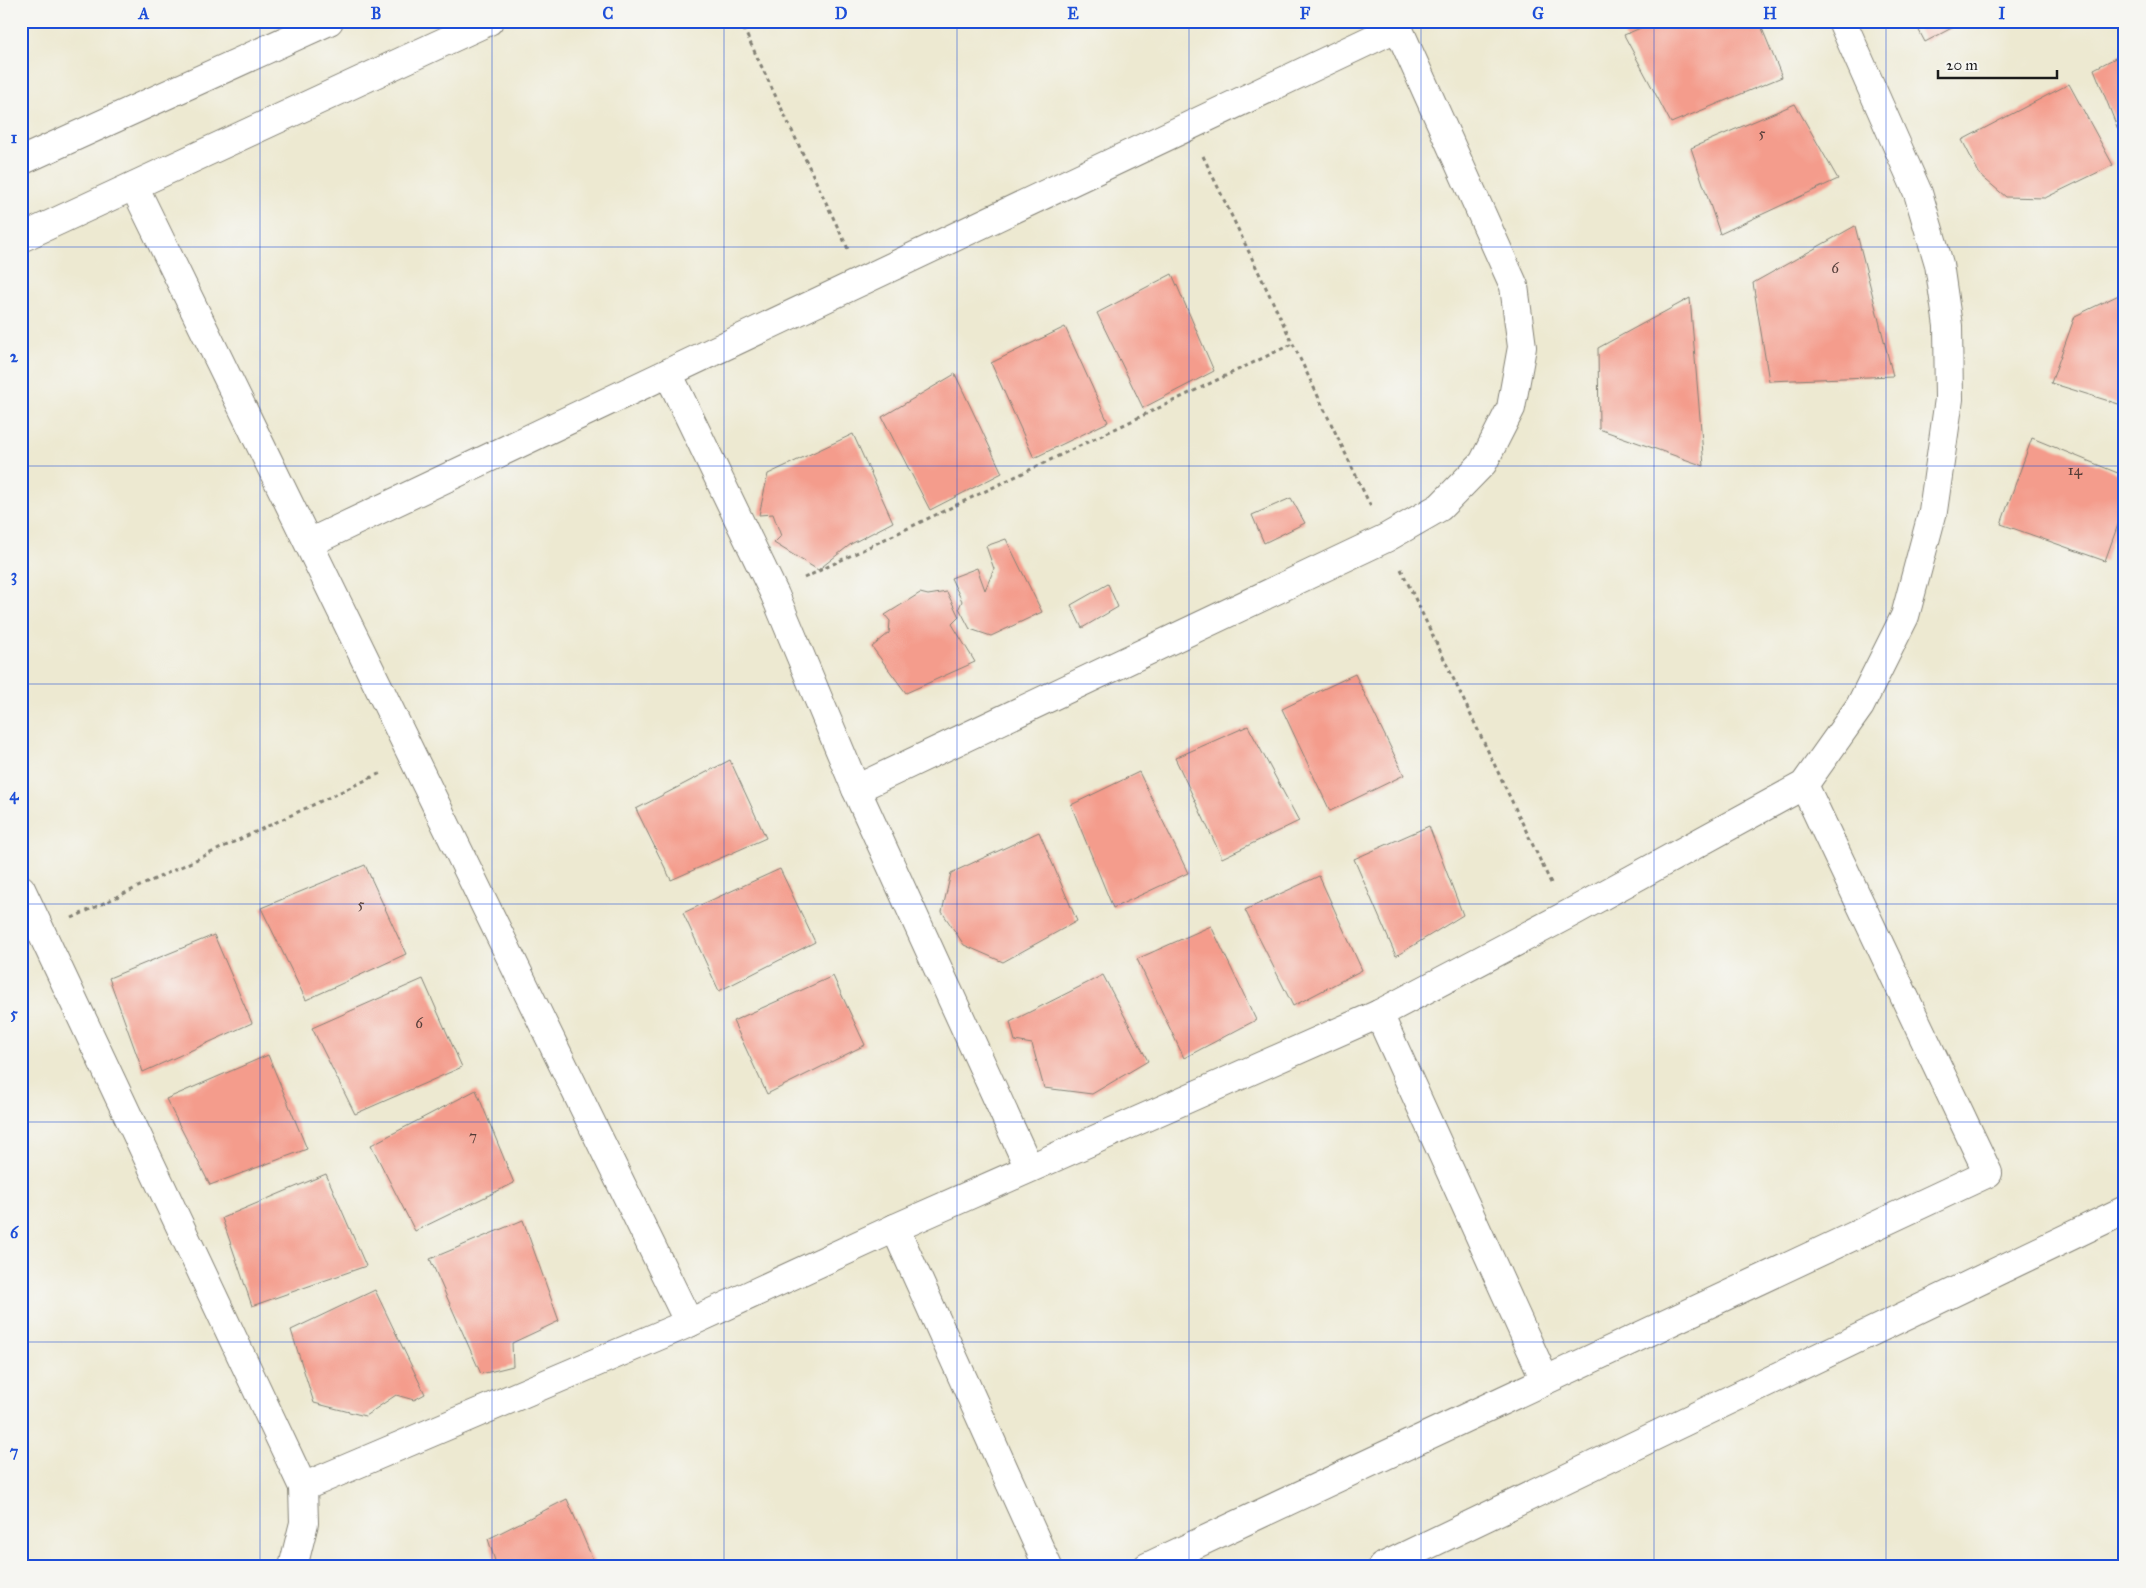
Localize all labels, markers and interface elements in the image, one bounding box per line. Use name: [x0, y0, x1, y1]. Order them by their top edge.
text: A: [138, 4, 150, 23]
text: B: [371, 4, 381, 23]
text: C: [603, 4, 614, 23]
text: D: [835, 4, 848, 23]
text: E: [1067, 4, 1079, 23]
text: F: [1300, 4, 1311, 23]
text: G: [1532, 4, 1544, 23]
text: H: [1763, 4, 1777, 23]
text: I: [1999, 4, 2006, 23]
scale bar: [1938, 48, 2057, 80]
text: 20 m: [1946, 56, 1978, 74]
house number: 5: [1759, 124, 1766, 142]
text: 1: [11, 128, 18, 147]
house number: 6: [1831, 259, 1840, 277]
text: 2: [10, 347, 19, 366]
house number: 14: [2068, 461, 2083, 479]
text: 3: [11, 566, 17, 586]
text: 4: [10, 785, 20, 805]
house number: 5: [358, 895, 365, 913]
text: 5: [10, 1004, 18, 1023]
house number: 6: [415, 1014, 424, 1032]
house number: 7: [469, 1127, 477, 1145]
text: 6: [10, 1223, 19, 1242]
text: 7: [10, 1442, 19, 1461]

